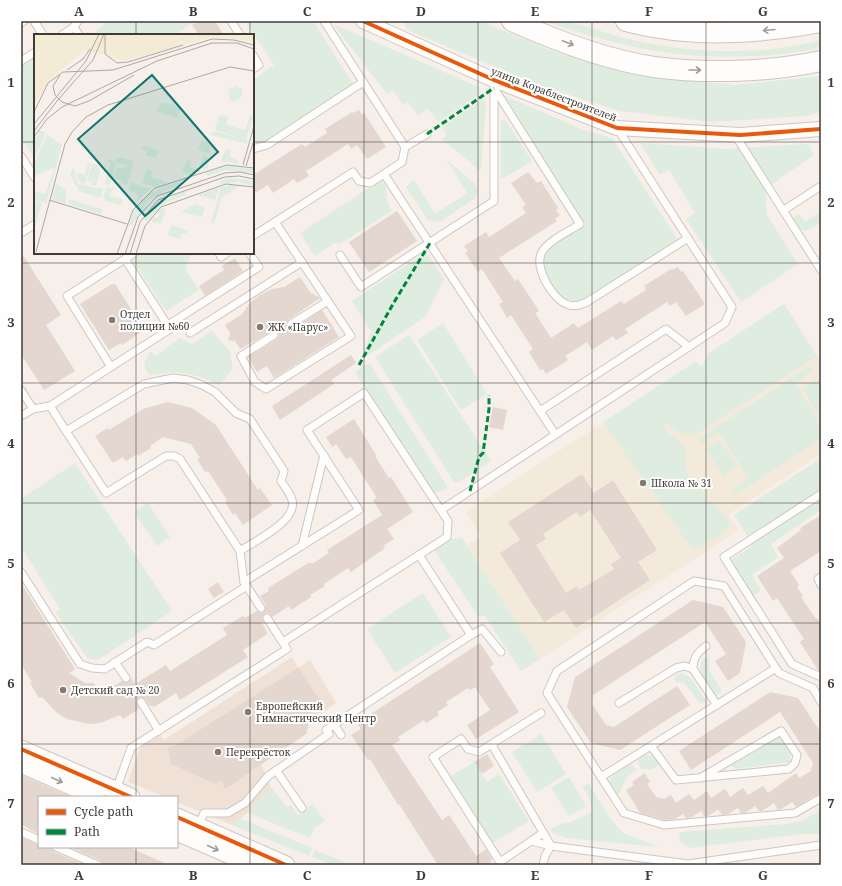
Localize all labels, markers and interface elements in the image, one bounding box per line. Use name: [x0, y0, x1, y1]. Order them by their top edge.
text: A: [74, 2, 84, 20]
text: B: [189, 2, 198, 20]
text: C: [303, 2, 312, 20]
text: D: [416, 2, 426, 20]
text: E: [531, 2, 540, 20]
text: F: [645, 2, 653, 20]
text: G: [758, 2, 768, 20]
one-way arrow: [763, 27, 776, 34]
inset map: [34, 34, 254, 254]
one-way arrow: [561, 40, 573, 48]
street label: улица Кораблестроителей: [489, 64, 619, 125]
one-way arrow: [688, 66, 701, 74]
text: 1: [7, 73, 15, 91]
text: 1: [827, 73, 835, 91]
text: 2: [7, 193, 15, 211]
text: 2: [827, 193, 835, 211]
place label: Отдел полиции №60: [120, 307, 190, 333]
text: 3: [7, 313, 15, 331]
text: 3: [827, 313, 835, 331]
marker: Отдел полиции №60: [107, 315, 117, 325]
place label: ЖК «Парус»: [267, 320, 328, 334]
marker: ЖК «Парус»: [255, 322, 265, 332]
text: 4: [7, 434, 15, 452]
text: 4: [827, 434, 835, 452]
place label: Школа № 31: [651, 476, 712, 490]
marker: Школа № 31: [638, 478, 648, 488]
text: 5: [7, 554, 15, 572]
text: 5: [827, 554, 835, 572]
text: 6: [7, 674, 15, 692]
text: 6: [827, 674, 835, 692]
place label: Детский сад № 20: [71, 683, 160, 697]
marker: Детский сад № 20: [58, 685, 68, 695]
place label: Европейский Гимнастический Центр: [256, 699, 376, 725]
marker: Европейский Гимнастический Центр: [243, 707, 253, 717]
place label: Перекрёсток: [226, 745, 291, 759]
marker: Перекрёсток: [213, 747, 223, 757]
one-way arrow: [50, 777, 62, 784]
text: 7: [7, 794, 15, 812]
text: 7: [827, 794, 835, 812]
legend: [38, 796, 178, 848]
text: Cycle path: [74, 803, 134, 820]
text: Path: [74, 823, 100, 840]
one-way arrow: [206, 844, 218, 852]
text: A: [74, 866, 84, 884]
text: B: [189, 866, 198, 884]
text: C: [303, 866, 312, 884]
text: D: [416, 866, 426, 884]
text: E: [531, 866, 540, 884]
text: F: [645, 866, 653, 884]
text: G: [758, 866, 768, 884]

